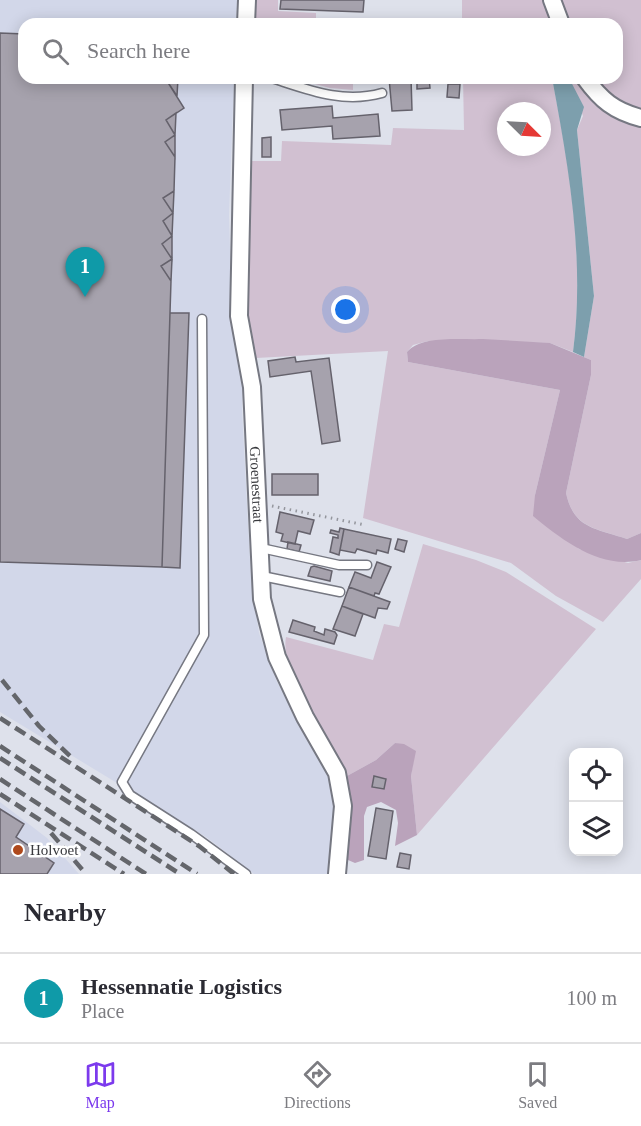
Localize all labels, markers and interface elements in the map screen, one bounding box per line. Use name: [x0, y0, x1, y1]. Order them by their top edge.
search box: [18, 18, 623, 84]
icon: search: [39, 35, 72, 68]
text: Search here: [87, 38, 190, 63]
north arrow: [497, 102, 551, 156]
pin: 1: [66, 248, 104, 297]
your location: [331, 295, 360, 324]
street label: Groenestraat: [247, 446, 266, 524]
map controls: [569, 748, 623, 856]
button: locate: [569, 748, 623, 802]
button: layers: [569, 802, 623, 856]
place label: Holvoet: [30, 842, 79, 858]
marker: Holvoet: [11, 843, 25, 857]
text: Nearby: [24, 898, 106, 927]
text: Hessennatie Logistics: [81, 974, 282, 999]
text: 1: [39, 987, 49, 1009]
text: 100 m: [566, 987, 617, 1009]
text: Place: [81, 1000, 124, 1022]
tab: Map: [84, 1058, 117, 1112]
tab: Directions: [284, 1058, 351, 1112]
tab: Saved: [518, 1058, 557, 1112]

